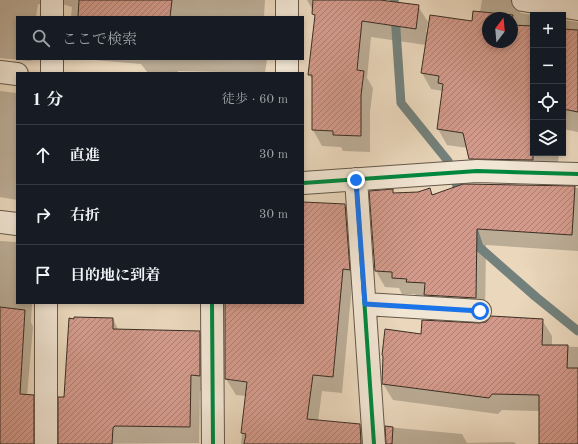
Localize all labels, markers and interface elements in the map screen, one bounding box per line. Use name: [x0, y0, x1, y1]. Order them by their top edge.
north arrow: [482, 12, 518, 48]
map controls: [530, 12, 566, 156]
button: +: [530, 12, 566, 48]
search box: [16, 16, 304, 60]
icon: search: [30, 27, 52, 49]
text: ここで検索: [62, 33, 137, 48]
button: −: [530, 48, 566, 84]
button: locate: [530, 84, 566, 120]
text: 1 分: [32, 92, 64, 109]
text: 徒歩 · 60 m: [222, 93, 288, 106]
button: layers: [530, 120, 566, 156]
icon: ahead: [32, 144, 54, 166]
text: 30 m: [259, 148, 288, 161]
text: 直進: [70, 149, 100, 164]
route end: [347, 171, 365, 189]
icon: right: [32, 204, 54, 226]
text: 30 m: [259, 208, 288, 221]
text: 右折: [70, 209, 100, 224]
icon: arrive: [32, 264, 54, 286]
text: 目的地に到着: [70, 269, 160, 284]
route start: [471, 302, 489, 320]

